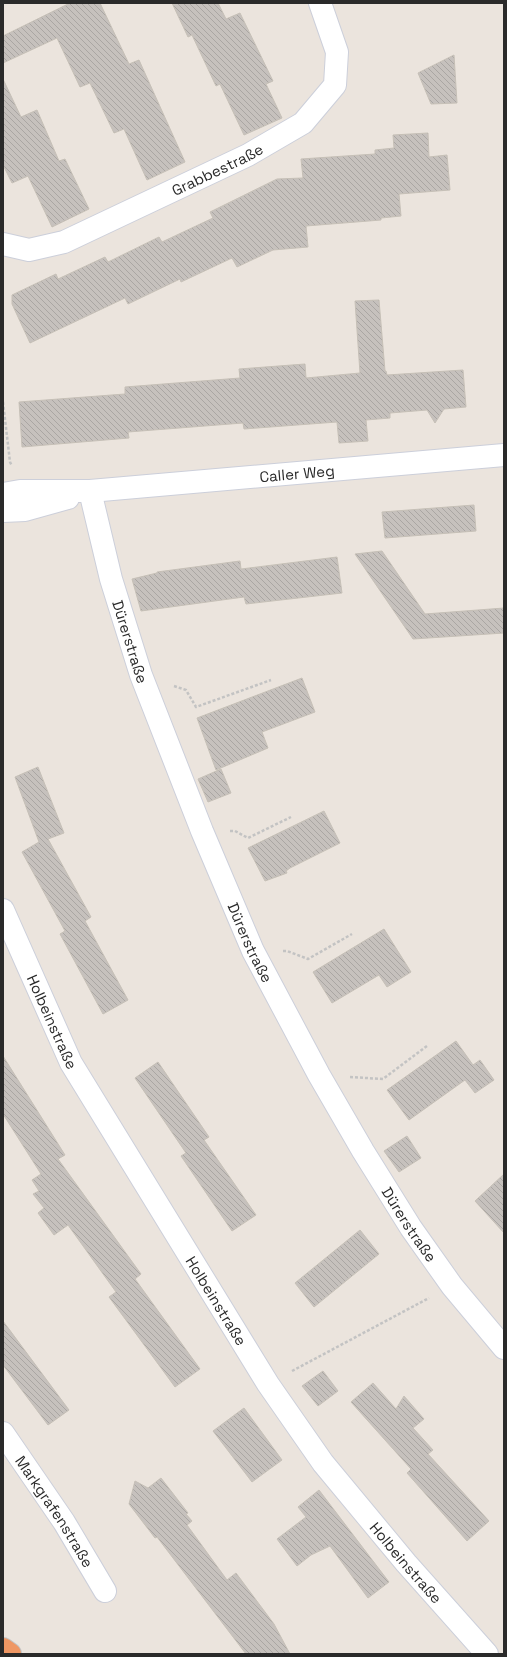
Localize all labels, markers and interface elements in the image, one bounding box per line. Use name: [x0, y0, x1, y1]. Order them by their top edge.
street label: Grabbestraße: [168, 139, 266, 199]
street label: Caller Weg: [259, 460, 335, 486]
street label: Dürerstraße: [109, 598, 153, 686]
street label: Dürerstraße: [224, 900, 277, 986]
street label: Holbeinstraße: [23, 971, 82, 1072]
street label: Dürerstraße: [378, 1183, 441, 1265]
street label: Holbeinstraße: [182, 1252, 251, 1349]
street label: Markgrafenstraße: [12, 1452, 98, 1571]
street label: Holbeinstraße: [366, 1518, 447, 1607]

